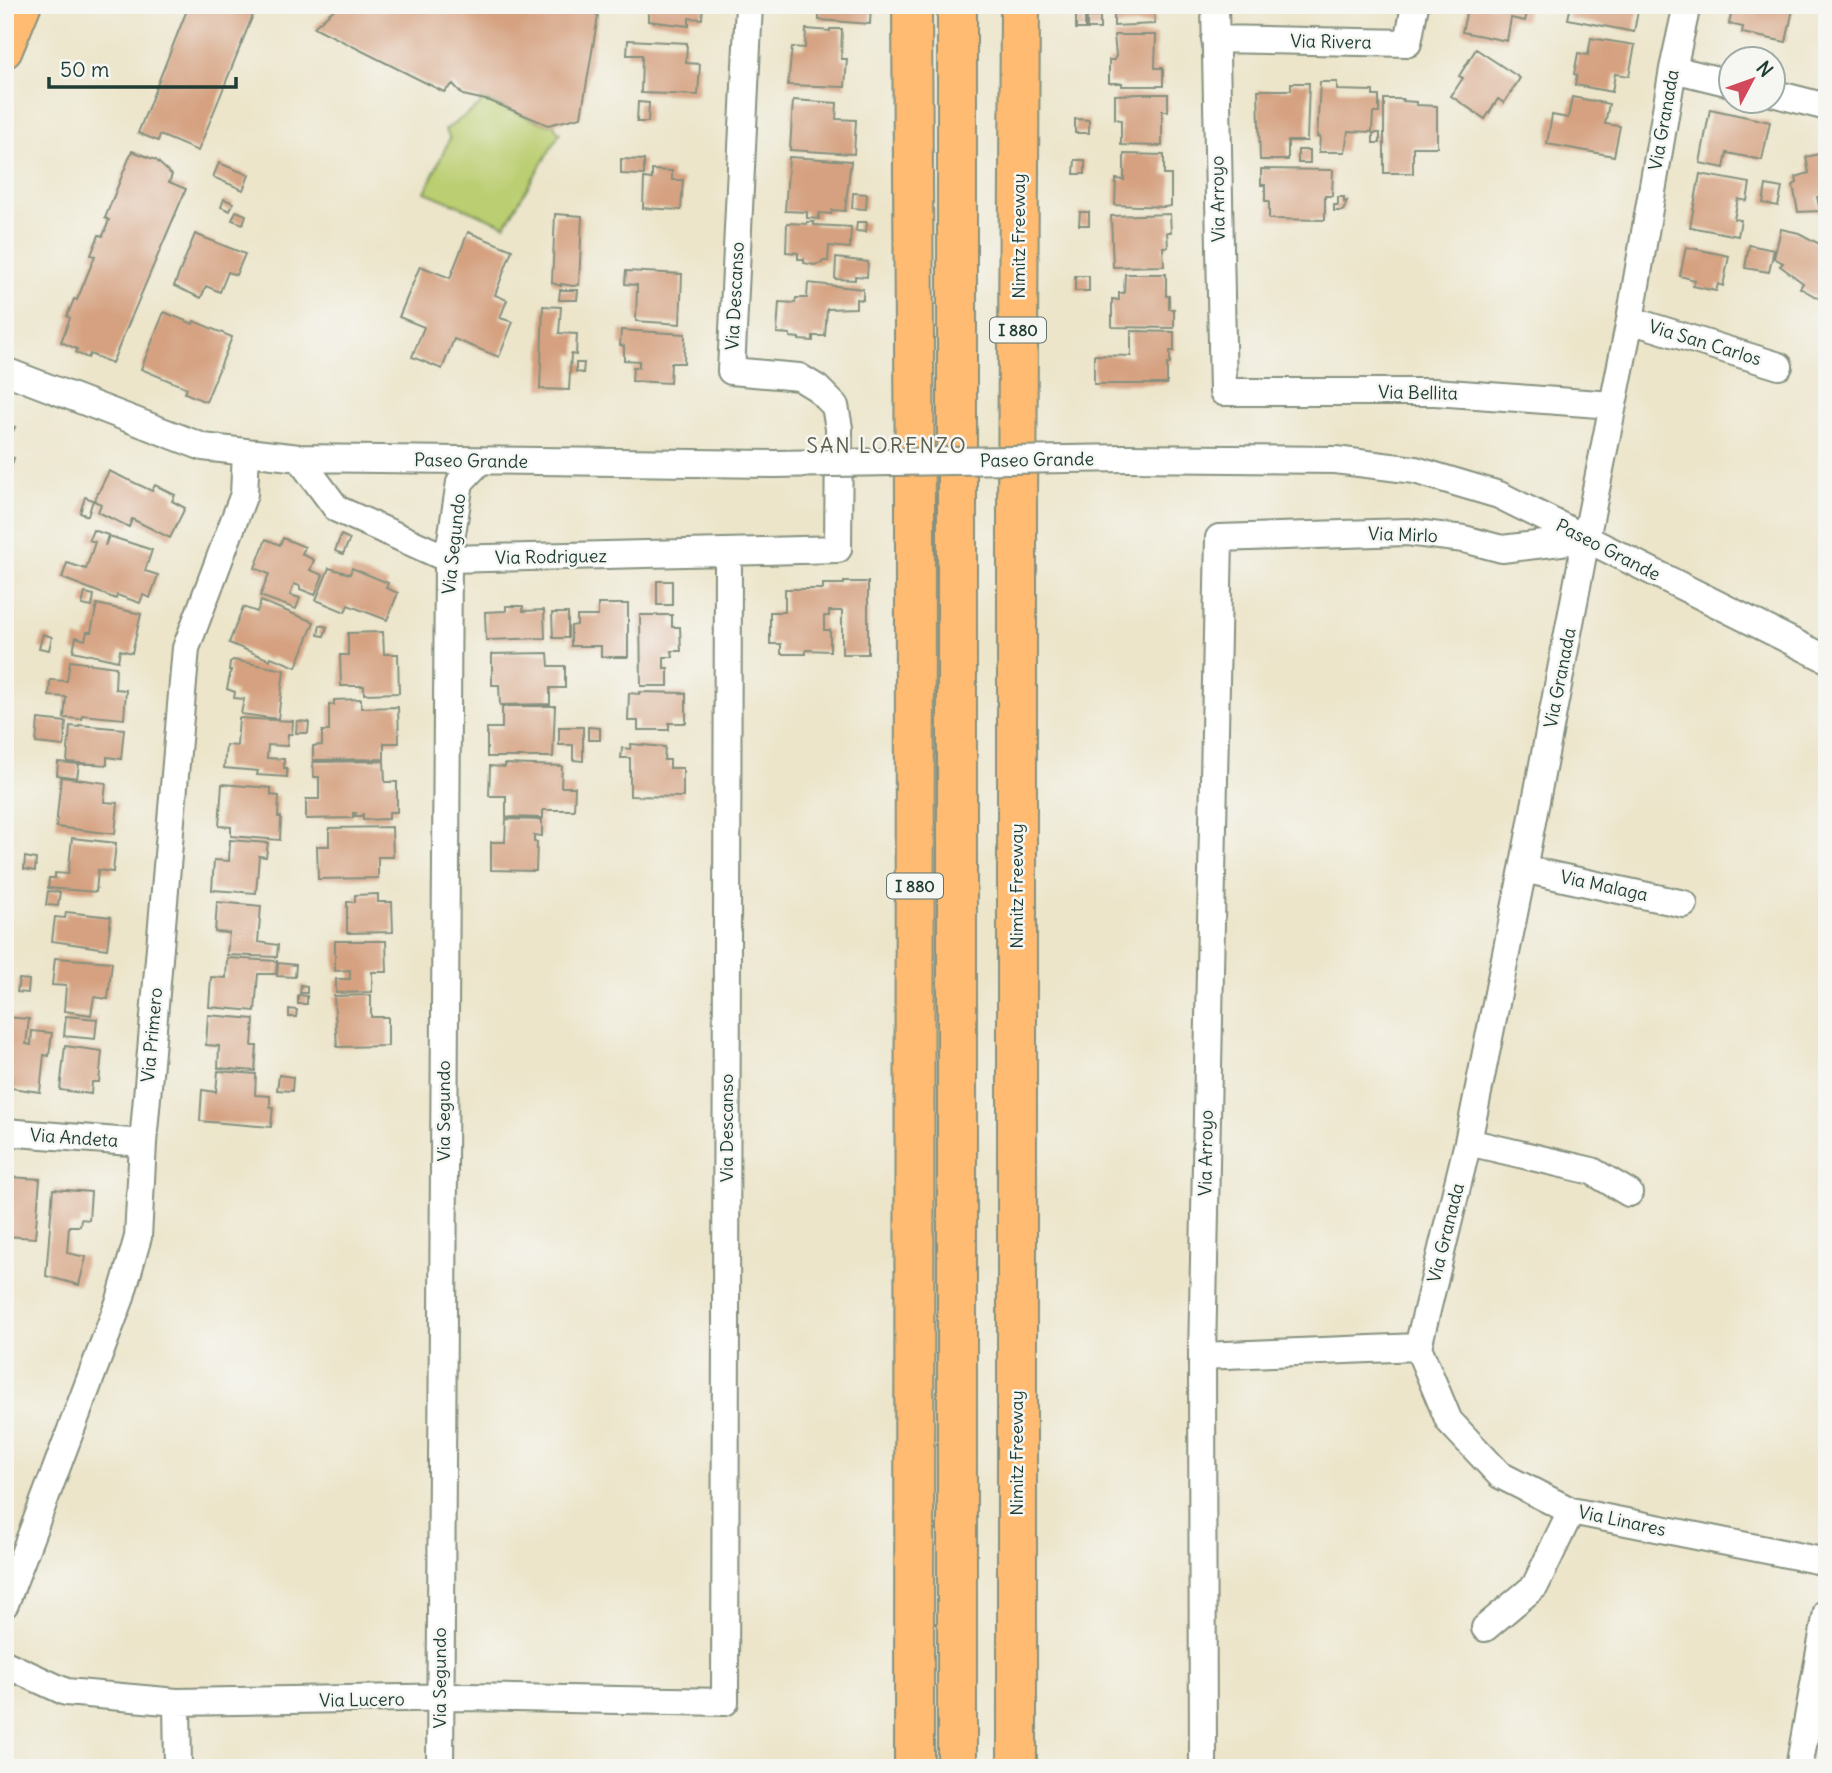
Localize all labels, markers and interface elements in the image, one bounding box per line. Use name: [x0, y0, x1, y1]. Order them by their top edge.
street label: Via Rivera: [1290, 29, 1372, 54]
scale bar: [49, 46, 236, 90]
north arrow: [1716, 46, 1786, 116]
text: 50 m: [60, 56, 109, 83]
text: N: [1751, 56, 1778, 82]
street label: Via Granada: [1643, 68, 1684, 172]
street label: Via Arroyo: [1205, 156, 1230, 242]
street label: Nimitz Freeway: [1007, 173, 1030, 299]
street label: Via Descanso: [720, 241, 749, 351]
street label: Via San Carlos: [1646, 314, 1764, 371]
road number: I 880: [990, 318, 1046, 342]
street label: Via Bellita: [1378, 380, 1458, 405]
district label: SAN LORENZO: [806, 432, 968, 459]
street label: Paseo Grande: [980, 447, 1094, 472]
street label: Paseo Grande: [414, 448, 528, 473]
street label: Via Segundo: [437, 492, 470, 595]
street label: Paseo Grande: [1552, 513, 1664, 586]
street label: Via Mirlo: [1368, 522, 1438, 547]
street label: Via Rodriguez: [495, 544, 608, 569]
street label: Via Granada: [1539, 626, 1581, 730]
street label: Nimitz Freeway: [1005, 823, 1028, 949]
street label: Via Malaga: [1558, 865, 1650, 906]
road number: I 880: [887, 874, 943, 898]
street label: Via Primero: [136, 987, 167, 1083]
street label: Via Segundo: [432, 1060, 455, 1162]
street label: Via Descanso: [715, 1074, 738, 1182]
street label: Via Arroyo: [1193, 1110, 1218, 1196]
street label: Via Andeta: [29, 1123, 119, 1152]
street label: Via Granada: [1422, 1181, 1469, 1285]
street label: Nimitz Freeway: [1005, 1390, 1028, 1516]
street label: Via Linares: [1576, 1500, 1668, 1541]
street label: Via Segundo: [428, 1627, 451, 1729]
street label: Via Lucero: [319, 1687, 405, 1712]

